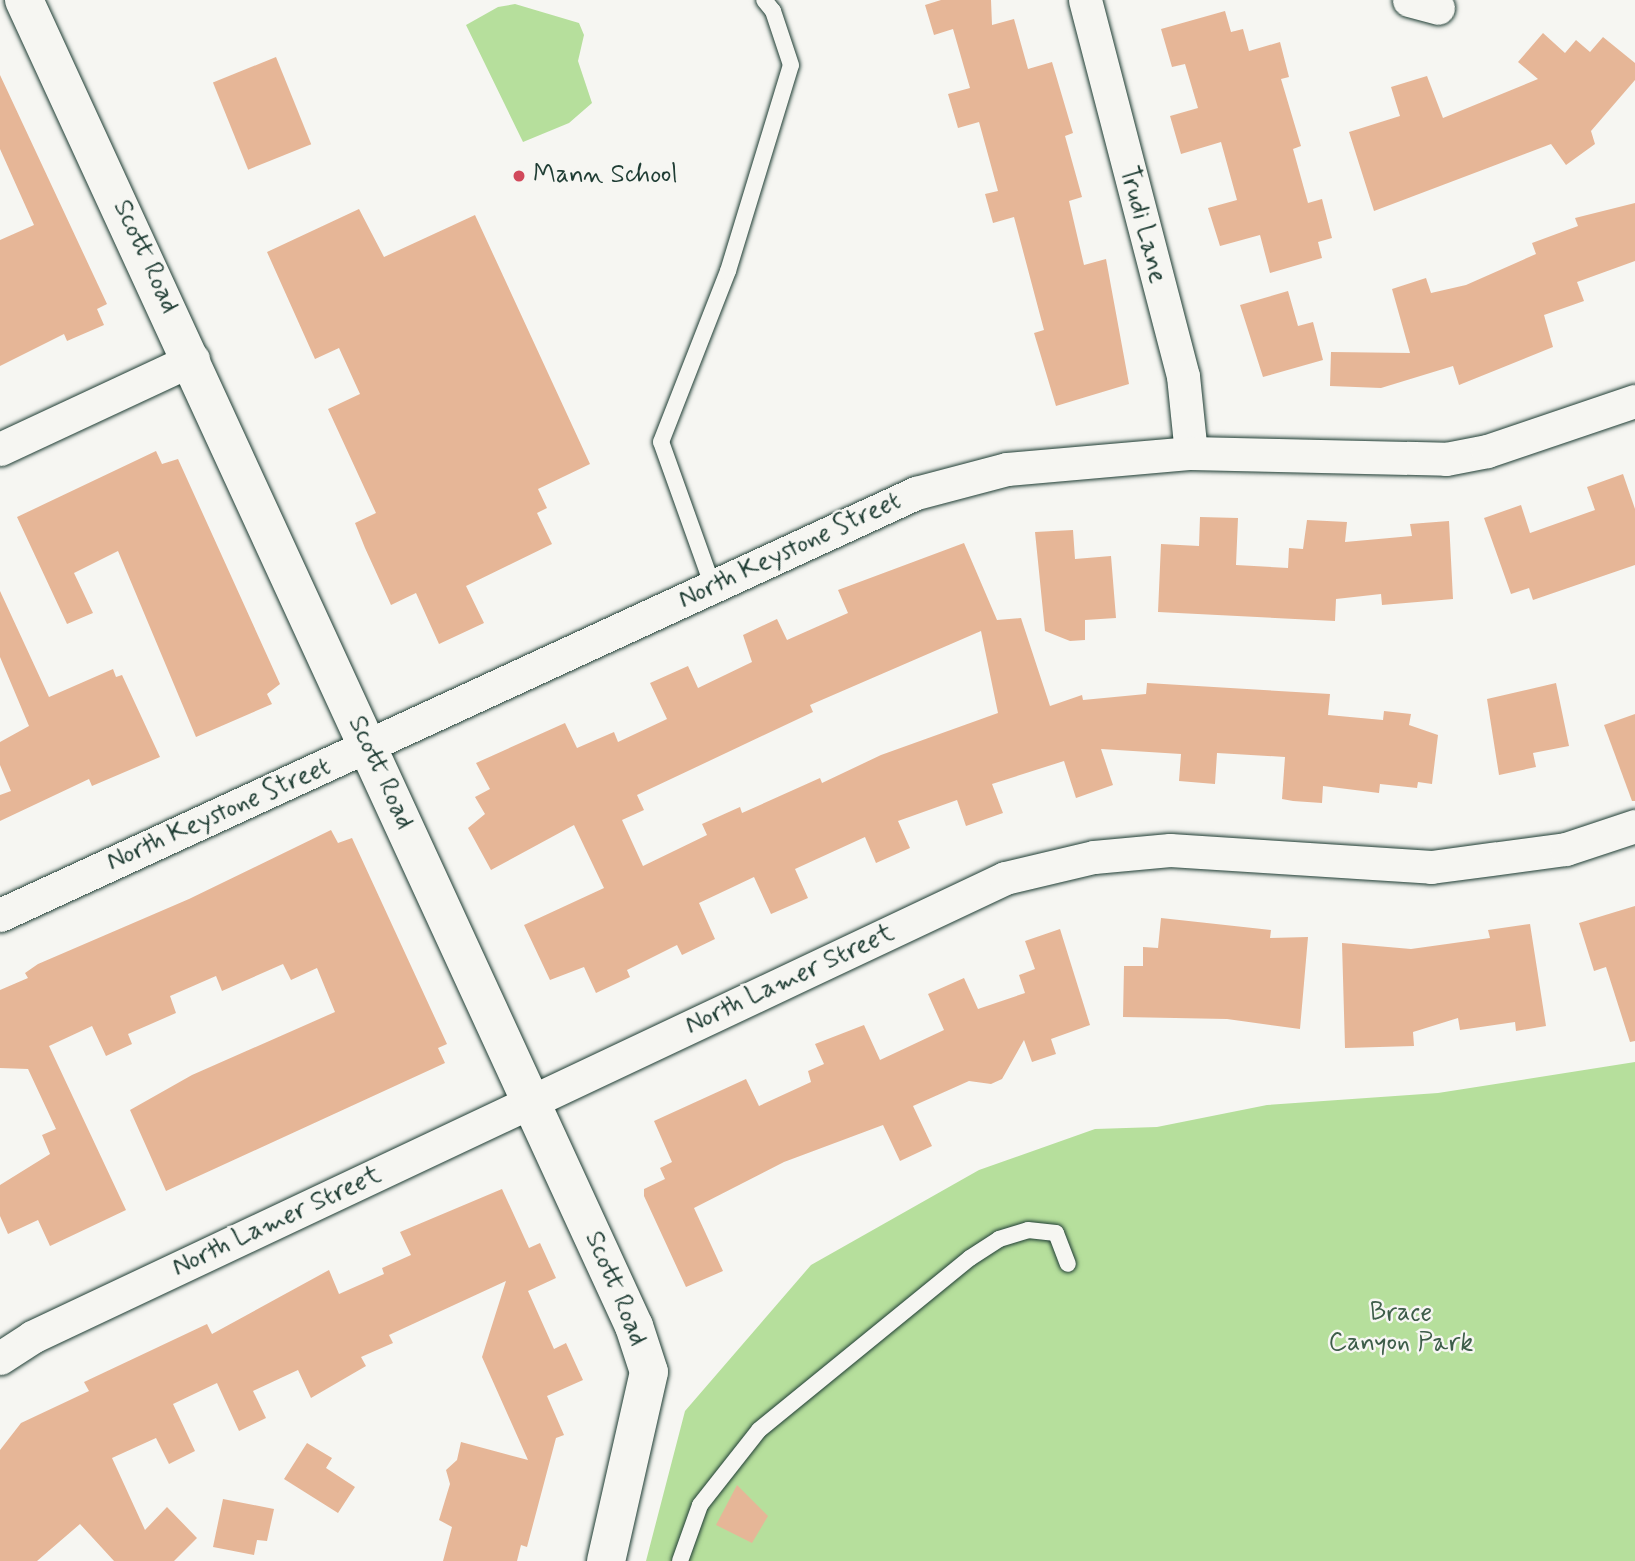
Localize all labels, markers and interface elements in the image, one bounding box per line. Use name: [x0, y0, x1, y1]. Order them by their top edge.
place label: Mann School: [533, 160, 678, 192]
street label: Trudi Lane: [1112, 165, 1172, 285]
marker: Mann School: [511, 168, 527, 184]
street label: Scott Road: [105, 195, 185, 319]
street label: North Keystone Street: [672, 485, 908, 617]
street label: Scott Road: [340, 711, 420, 835]
street label: North Keystone Street: [100, 751, 338, 879]
street label: North Lamer Street: [681, 918, 899, 1042]
street label: North Lamer Street: [168, 1160, 386, 1284]
street label: Scott Road: [577, 1227, 653, 1351]
park label: Brace Canyon Park: [1331, 1298, 1471, 1360]

